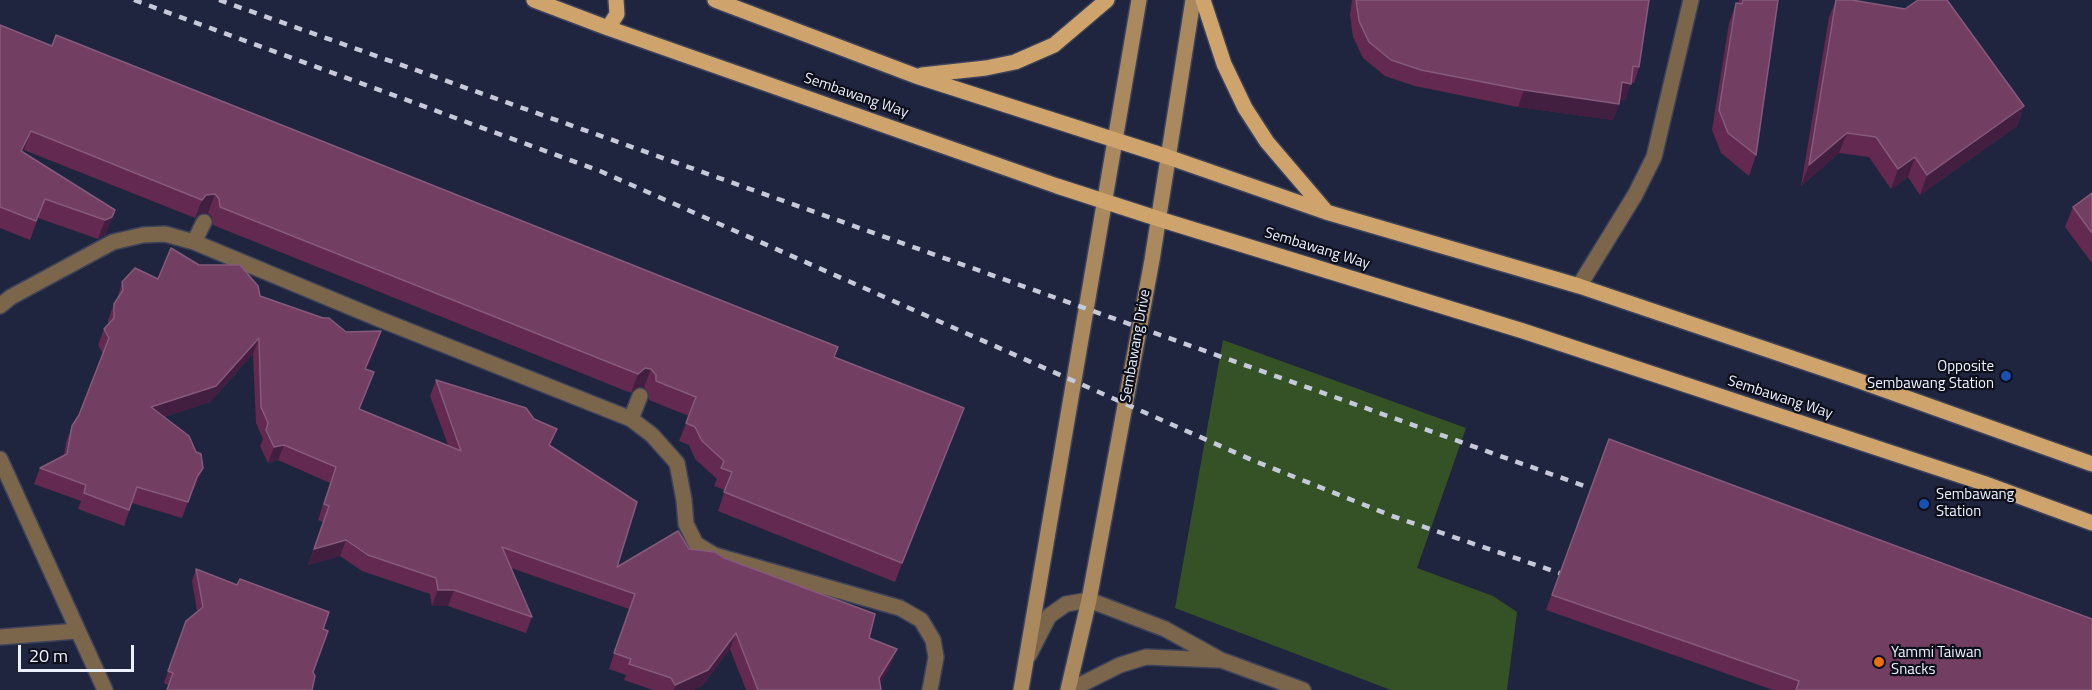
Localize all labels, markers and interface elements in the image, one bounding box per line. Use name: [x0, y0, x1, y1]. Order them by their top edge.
street label: Sembawang Way: [801, 70, 911, 122]
street label: Sembawang Way: [1262, 224, 1372, 274]
street label: Sembawang Drive: [1117, 288, 1155, 404]
place label: Opposite Sembawang Station: [1867, 358, 1994, 393]
marker: Opposite Sembawang Station: [1999, 369, 2013, 383]
street label: Sembawang Way: [1725, 373, 1835, 423]
place label: Sembawang Station: [1936, 486, 2014, 521]
marker: Sembawang Station: [1917, 497, 1931, 511]
scale bar: [21, 633, 136, 671]
text: 20 m: [29, 642, 68, 669]
place label: Yammi Taiwan Snacks: [1891, 644, 1982, 679]
marker: Yammi Taiwan Snacks: [1872, 655, 1886, 669]

